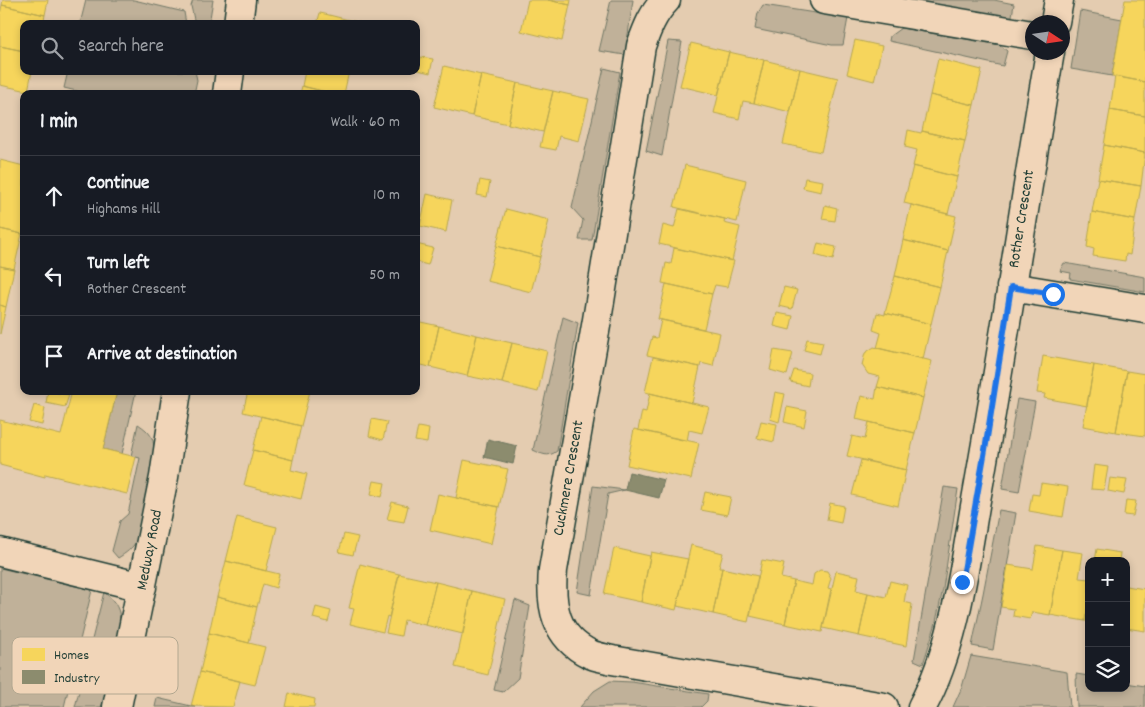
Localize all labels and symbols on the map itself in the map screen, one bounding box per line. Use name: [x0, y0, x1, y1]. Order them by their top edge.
north arrow: [1025, 15, 1070, 60]
street label: Rother Crescent: [1003, 168, 1041, 270]
route start: [1042, 283, 1065, 306]
street label: Cuckmere Crescent: [548, 418, 590, 538]
street label: Medway Road: [131, 508, 169, 592]
route end: [951, 571, 974, 594]
legend: [12, 637, 178, 694]
text: Homes: [54, 646, 89, 666]
text: Industry: [54, 669, 100, 689]

